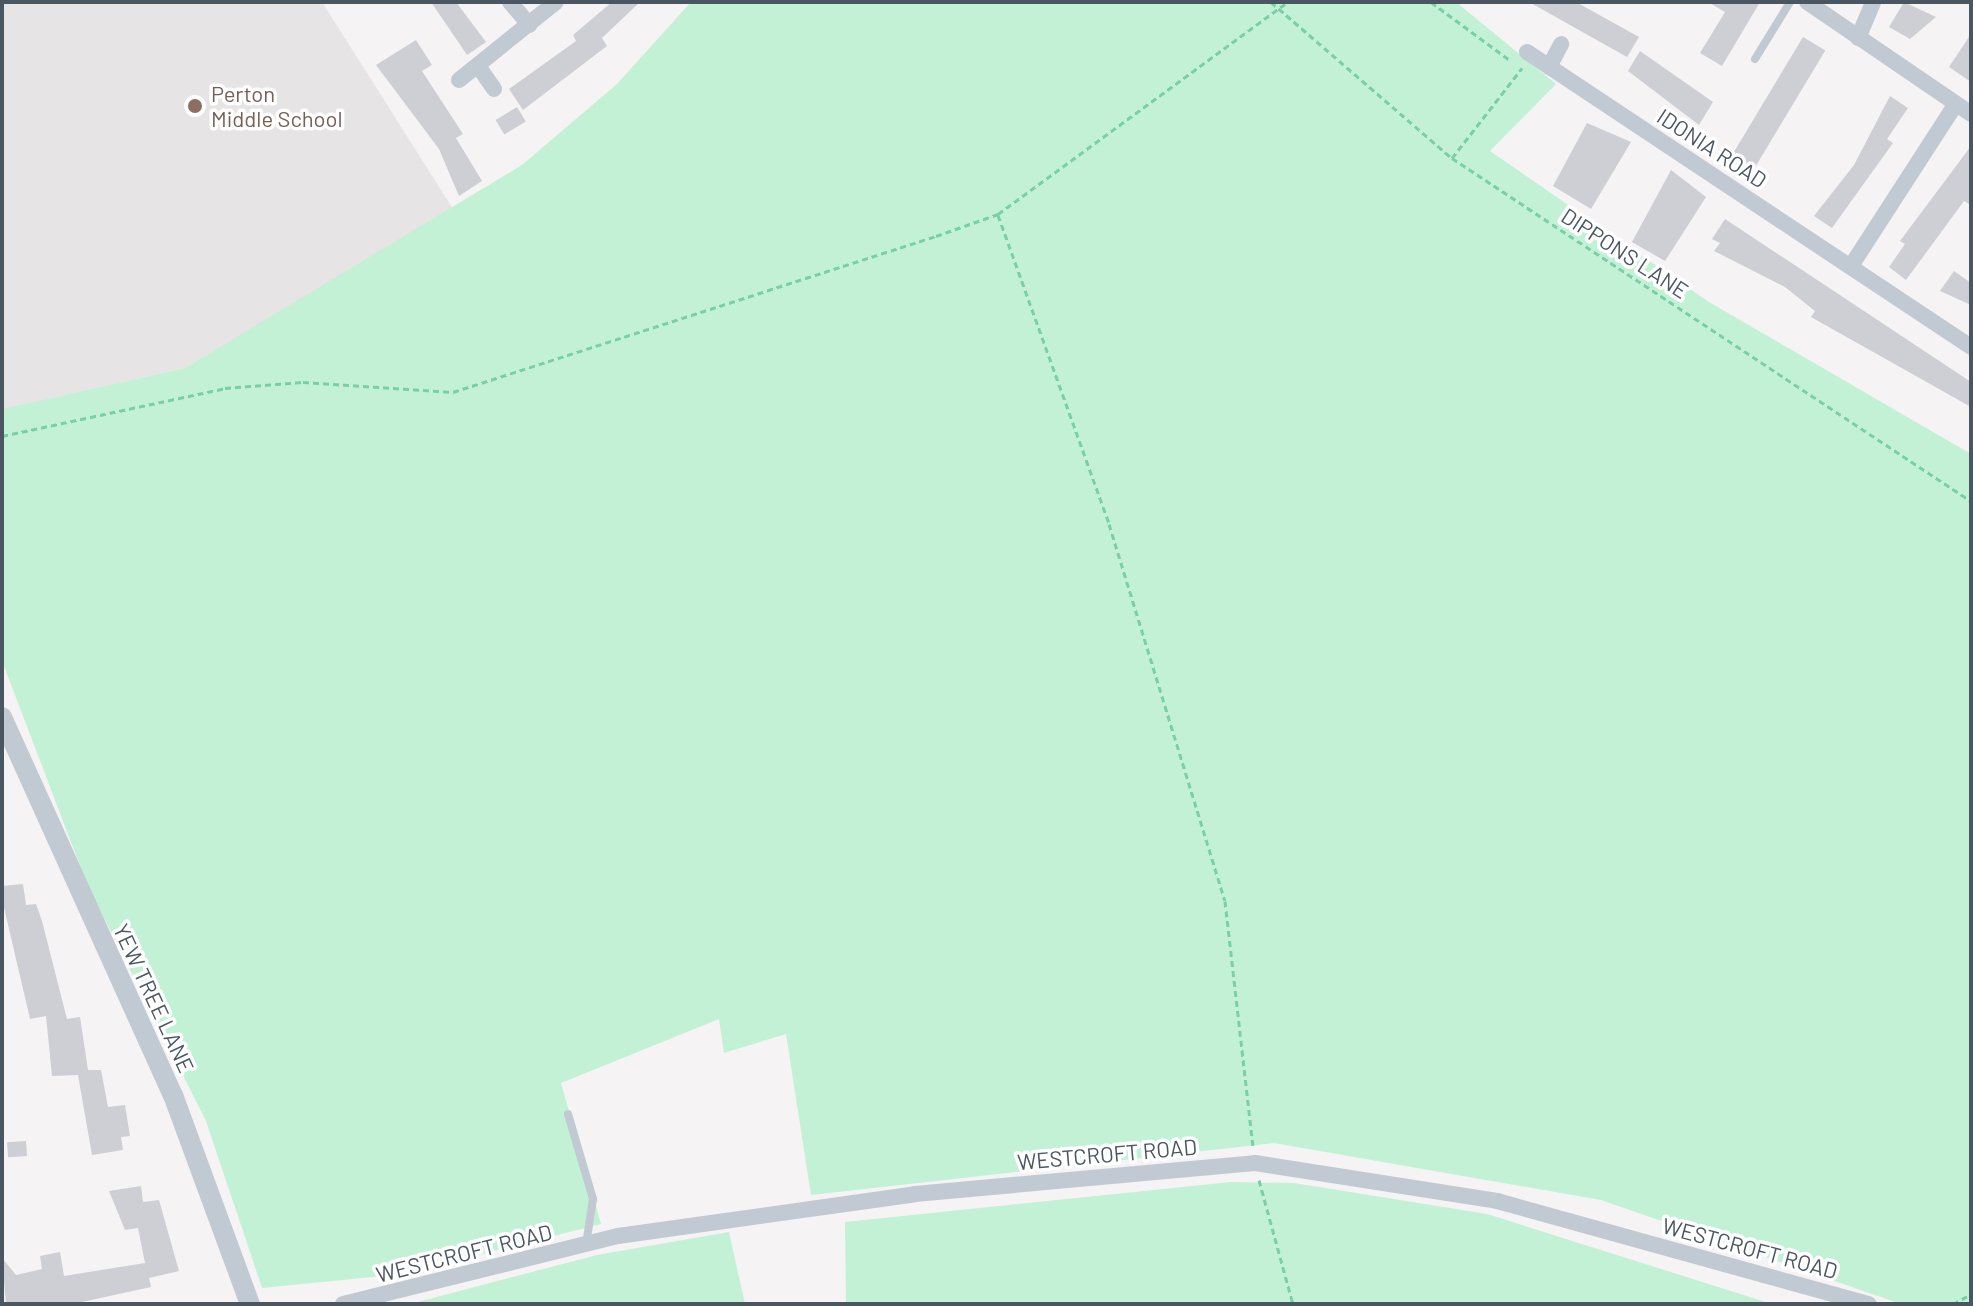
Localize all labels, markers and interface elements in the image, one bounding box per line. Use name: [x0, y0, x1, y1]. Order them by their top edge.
place label: Perton Middle School: [211, 80, 343, 132]
marker: Perton Middle School: [186, 97, 204, 115]
street label: IDONIA ROAD: [1652, 103, 1772, 193]
street label: DIPPONS LANE: [1557, 202, 1693, 304]
street label: YEW TREE LANE: [108, 919, 200, 1077]
street label: WESTCROFT ROAD: [1016, 1133, 1198, 1175]
street label: WESTCROFT ROAD: [1660, 1212, 1840, 1284]
street label: WESTCROFT ROAD: [373, 1218, 555, 1288]

